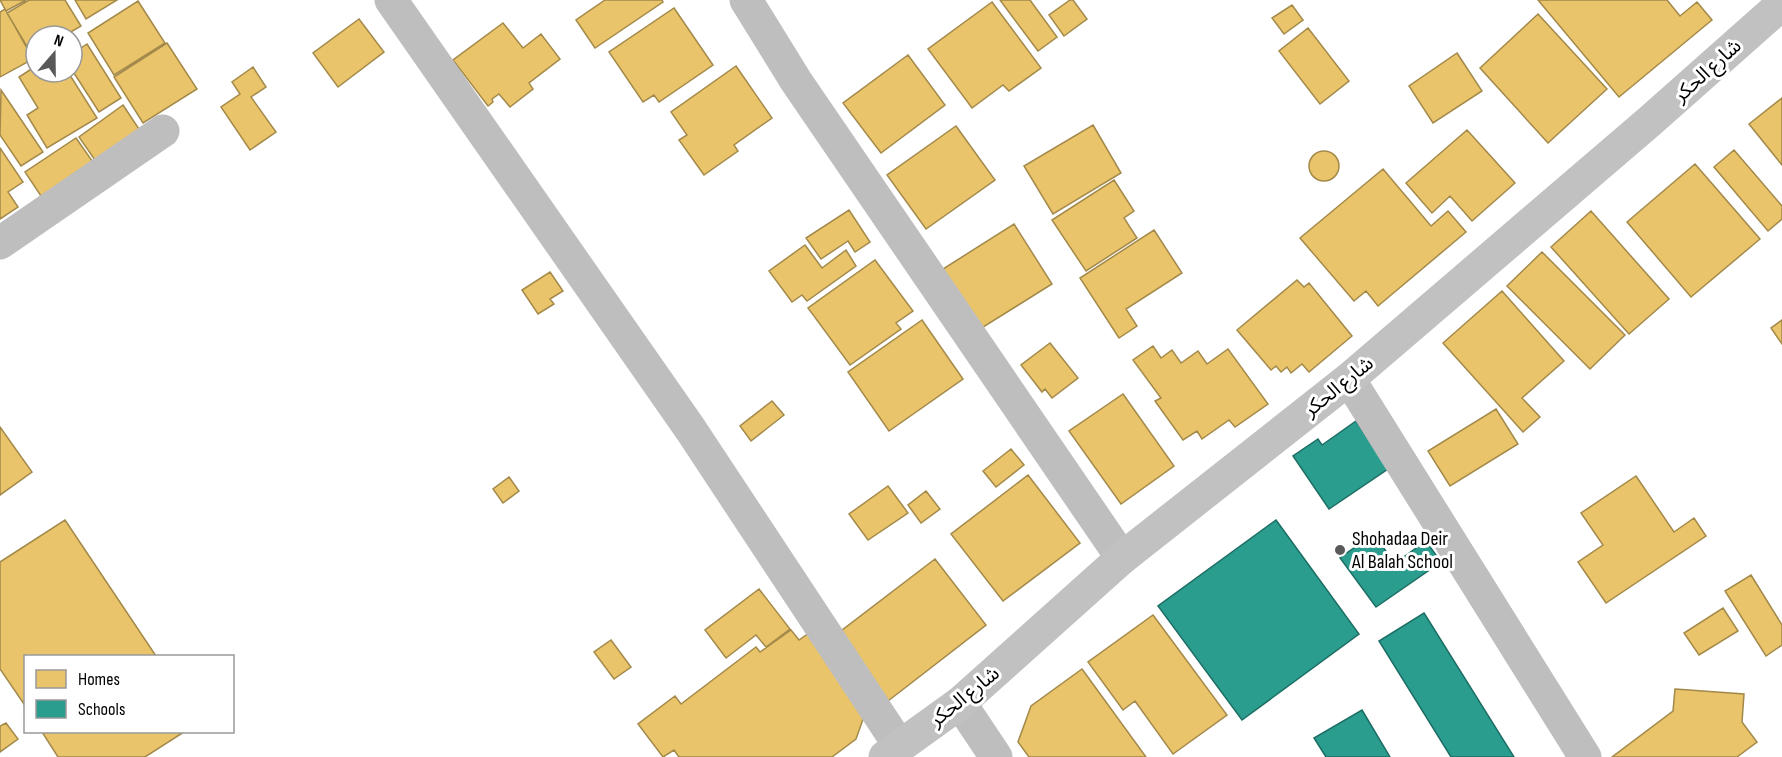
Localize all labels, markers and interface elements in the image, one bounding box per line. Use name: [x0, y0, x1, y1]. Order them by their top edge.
north arrow: [24, 24, 84, 84]
text: N: [51, 31, 66, 52]
street label: شارع الحكر: [1668, 34, 1748, 110]
street label: شارع الحكر: [1298, 351, 1380, 424]
place label: Shohadaa Deir Al Balah School: [1351, 527, 1453, 574]
marker: Shohadaa Deir Al Balah School: [1333, 543, 1347, 557]
legend: [24, 655, 234, 733]
street label: شارع الحكر: [924, 661, 1006, 734]
text: Homes: [78, 669, 120, 690]
text: Schools: [78, 699, 125, 720]

